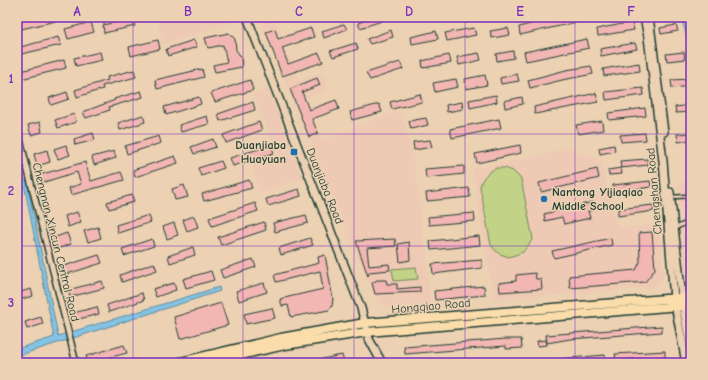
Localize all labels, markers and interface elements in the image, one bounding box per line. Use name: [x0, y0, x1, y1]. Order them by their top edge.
text: A: [73, 4, 81, 19]
text: B: [184, 4, 192, 19]
text: C: [295, 4, 303, 19]
text: D: [405, 4, 413, 19]
text: E: [516, 4, 524, 19]
text: F: [627, 4, 635, 19]
text: 1: [8, 71, 14, 86]
place label: Duanjiaba Huayuan: [235, 138, 286, 166]
street label: Duanjiaba Road: [303, 146, 347, 226]
marker: Duanjiaba Huayuan: [289, 147, 299, 157]
street label: Chengshan Road: [643, 147, 665, 235]
street label: Chengnan Xincun Central Road: [29, 161, 83, 323]
text: 2: [8, 183, 14, 198]
place label: Nantong Yijiaqiao Middle School: [552, 185, 643, 213]
marker: Nantong Yijiaqiao Middle School: [539, 194, 549, 204]
text: 3: [8, 295, 14, 310]
street label: Hongqiao Road: [391, 296, 471, 316]

